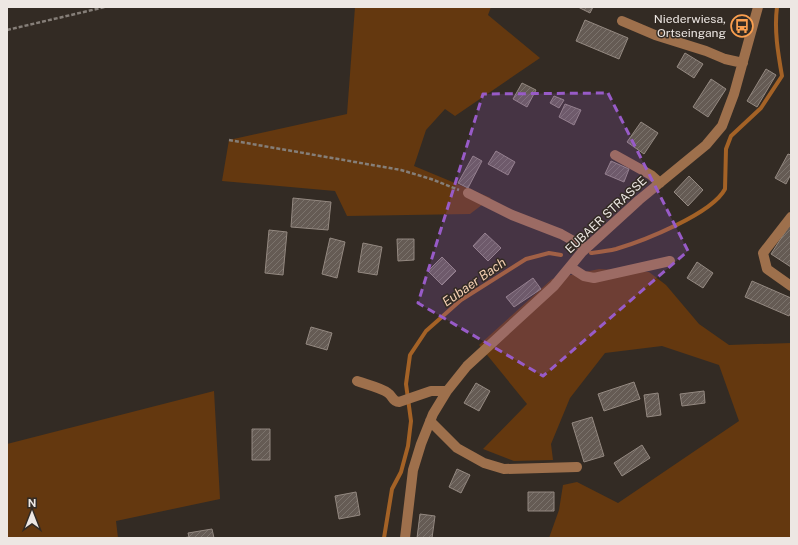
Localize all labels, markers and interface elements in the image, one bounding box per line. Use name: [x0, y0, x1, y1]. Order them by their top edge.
place label: Niederwiesa, Ortseingang: [654, 12, 726, 40]
bus stop icon: Niederwiesa, Ortseingang: [729, 13, 755, 39]
street label: EUBAER STRASSE: [562, 174, 650, 256]
water label: Eubaer Bach: [439, 255, 509, 309]
north arrow: [12, 493, 52, 533]
text: N: [28, 497, 36, 509]

